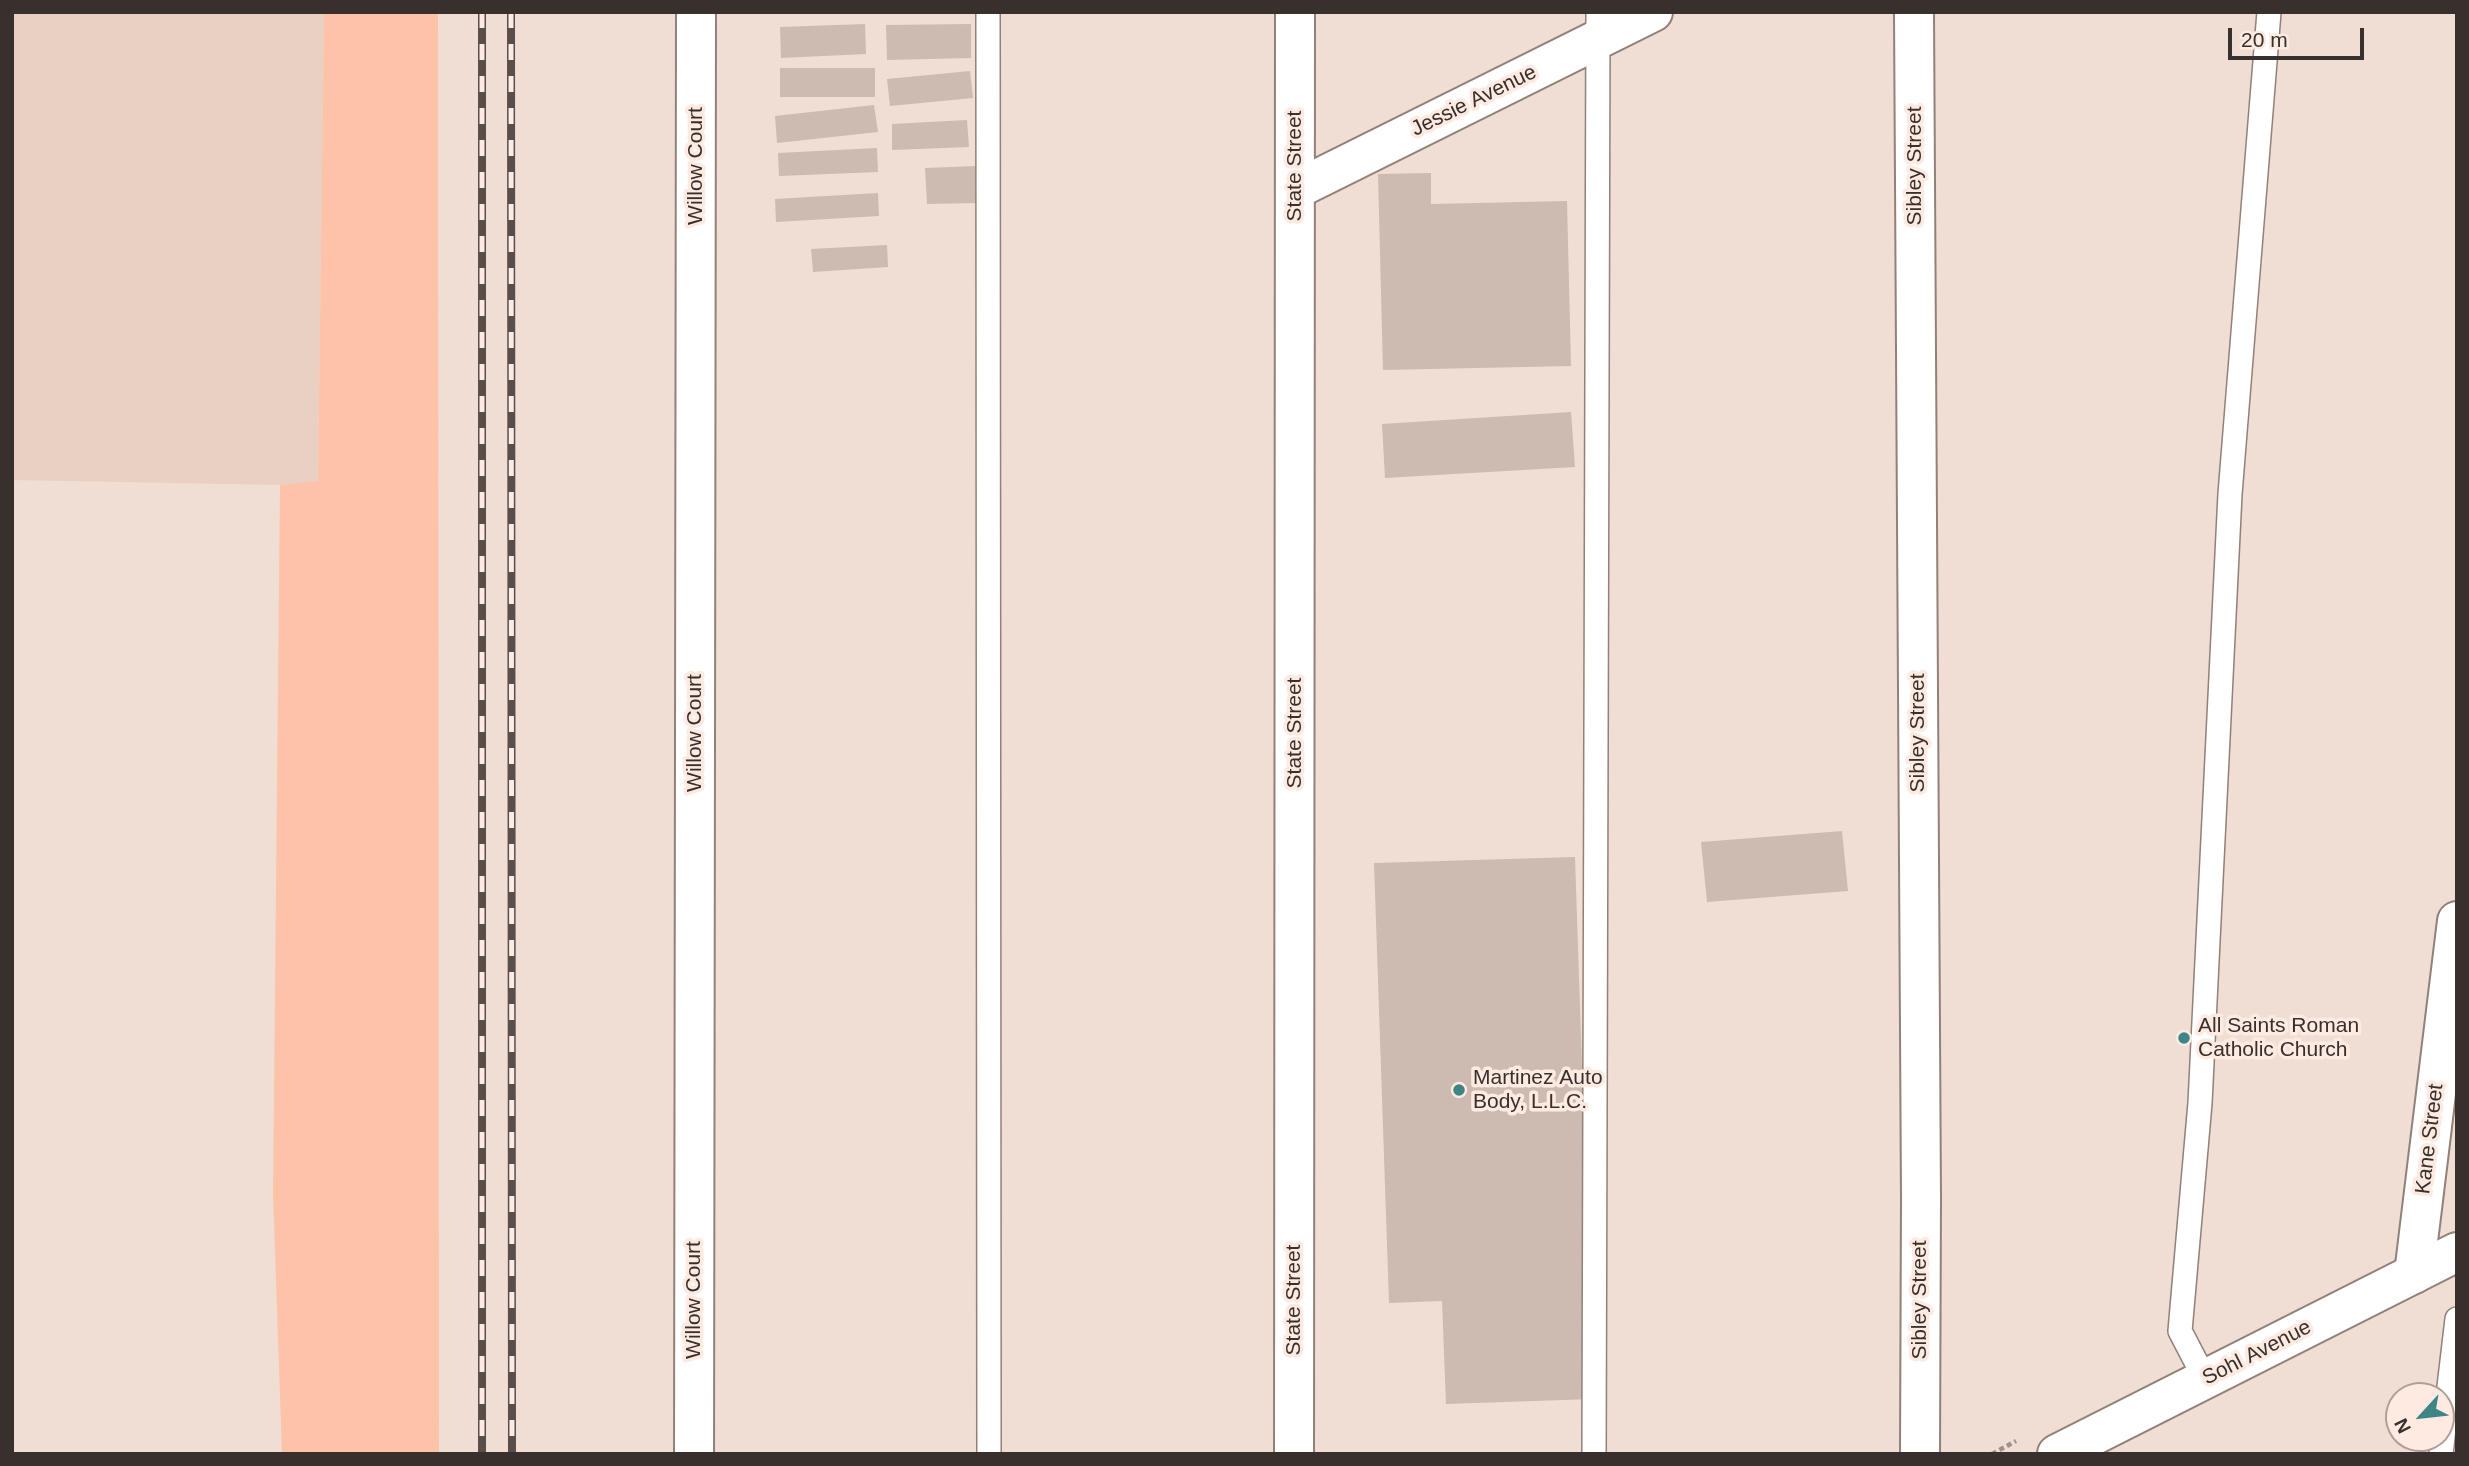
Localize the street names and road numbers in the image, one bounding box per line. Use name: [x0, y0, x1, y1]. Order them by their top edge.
street label: Jessie Avenue: [1407, 60, 1541, 142]
street label: Sibley Street: [1902, 106, 1928, 226]
street label: Willow Court: [683, 107, 709, 225]
street label: State Street: [1282, 111, 1308, 221]
street label: Sibley Street: [1905, 673, 1931, 793]
street label: Willow Court: [682, 674, 708, 792]
street label: State Street: [1282, 678, 1308, 788]
street label: Kane Street: [2411, 1082, 2449, 1196]
street label: Sibley Street: [1907, 1240, 1933, 1360]
street label: Willow Court: [681, 1241, 707, 1359]
street label: State Street: [1281, 1245, 1307, 1355]
street label: Sohl Avenue: [2198, 1315, 2316, 1391]

